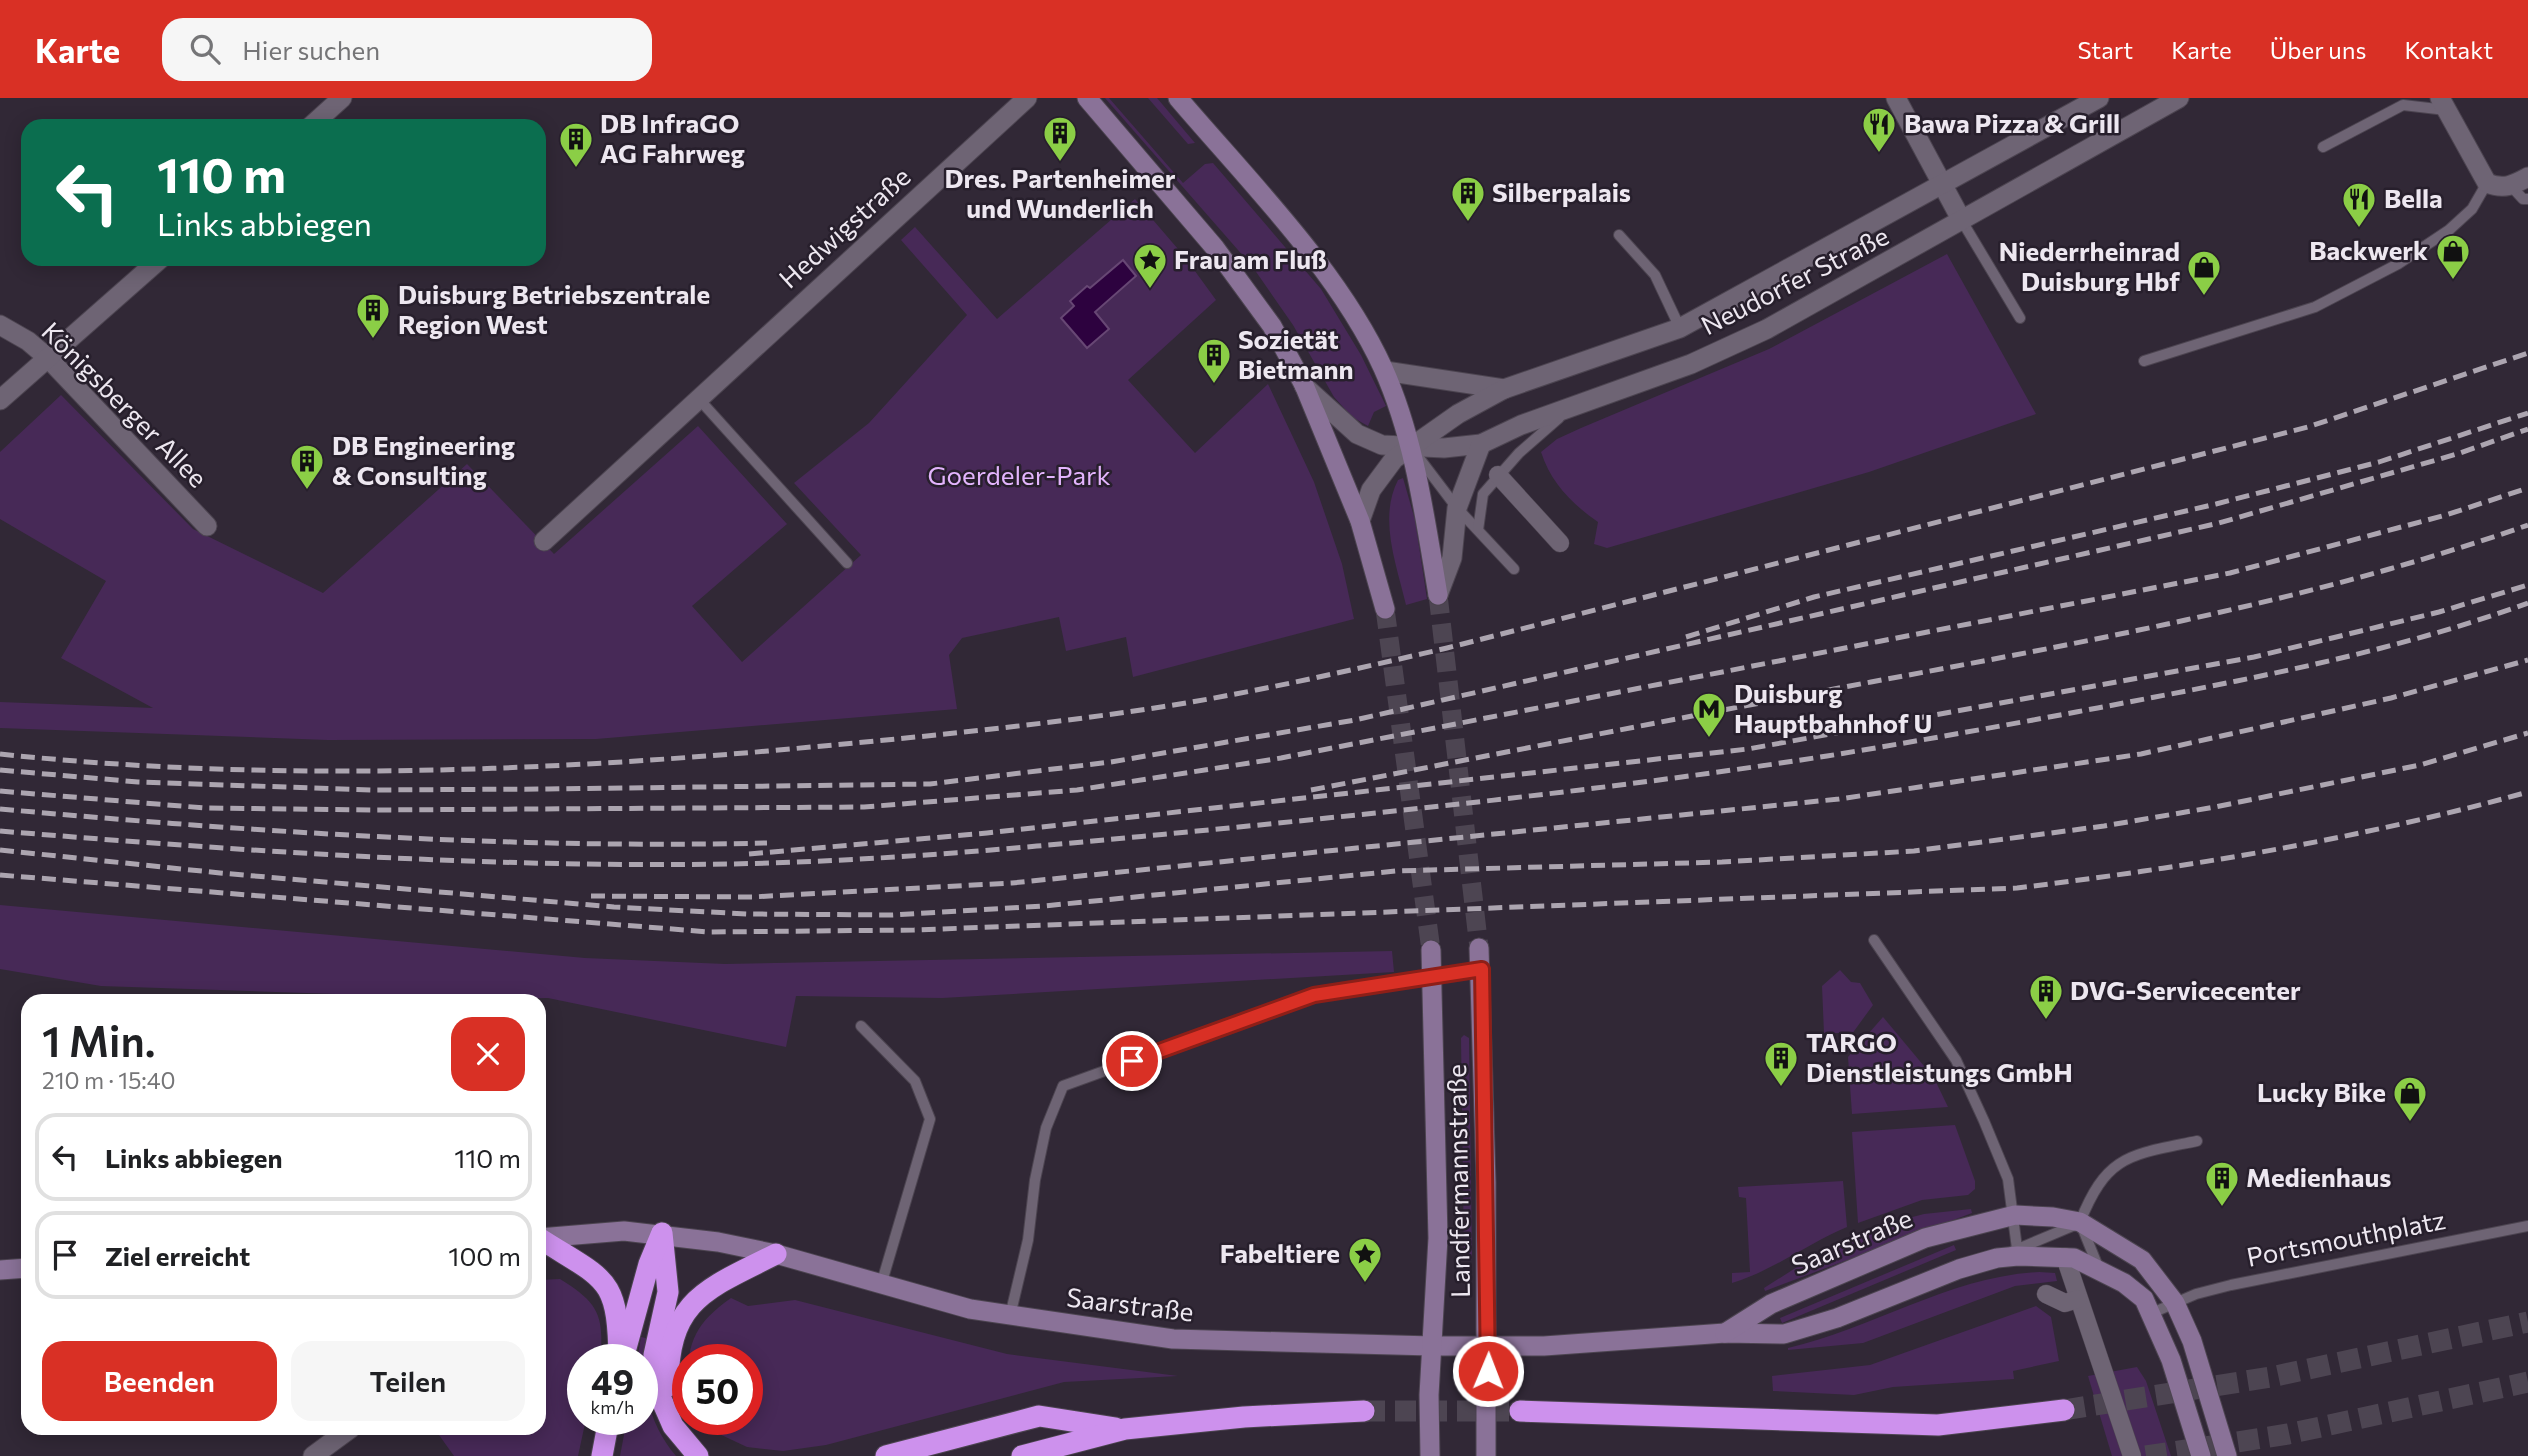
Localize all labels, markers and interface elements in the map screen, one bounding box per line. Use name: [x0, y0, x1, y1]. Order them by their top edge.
search box: [162, 18, 652, 81]
text: Karte: [35, 29, 120, 70]
icon: search: [186, 30, 224, 68]
text: Hier suchen: [242, 34, 380, 65]
text: Start: [2078, 35, 2133, 64]
text: Karte: [2171, 35, 2232, 64]
text: Über uns: [2270, 35, 2366, 64]
text: Kontakt: [2404, 35, 2493, 64]
restaurant icon: Bawa Pizza & Grill: [1860, 105, 1898, 154]
place label: DB InfraGO AG Fahrweg: [600, 107, 745, 168]
place label: Bawa Pizza & Grill: [1904, 107, 2120, 138]
building icon: Dres. Partenheimer und Wunderlich: [1041, 114, 1079, 163]
building icon: DB InfraGO AG Fahrweg: [557, 120, 595, 169]
text: 110 m: [157, 143, 286, 203]
icon: left: [42, 147, 133, 238]
street label: Hedwigstraße: [772, 160, 916, 294]
place label: Dres. Partenheimer und Wunderlich: [945, 162, 1176, 223]
building icon: Silberpalais: [1449, 174, 1487, 223]
place label: Silberpalais: [1492, 176, 1631, 207]
restaurant icon: Bella: [2340, 180, 2378, 229]
place label: Bella: [2384, 182, 2443, 213]
text: Links abbiegen: [157, 203, 372, 243]
street label: Neudorfer Straße: [1695, 219, 1893, 340]
shop icon: Backwerk: [2434, 232, 2472, 281]
place label: Backwerk: [2309, 234, 2428, 265]
place label: Niederrheinrad Duisburg Hbf: [1999, 235, 2180, 296]
place icon: Frau am Fluß: [1131, 241, 1169, 290]
place label: Frau am Fluß: [1174, 243, 1327, 274]
shop icon: Niederrheinrad Duisburg Hbf: [2185, 248, 2223, 297]
place label: Duisburg Betriebszentrale Region West: [398, 278, 710, 339]
building icon: Duisburg Betriebszentrale Region West: [354, 291, 392, 340]
street label: Königsberger Allee: [36, 315, 214, 493]
place label: Sozietät Bietmann: [1238, 323, 1354, 384]
building icon: Sozietät Bietmann: [1195, 336, 1233, 385]
place label: DB Engineering & Consulting: [332, 429, 515, 490]
building icon: DB Engineering & Consulting: [288, 442, 326, 491]
park label: Goerdeler-Park: [927, 459, 1111, 490]
place label: Duisburg Hauptbahnhof U: [1734, 677, 1933, 738]
metro station icon: Duisburg Hauptbahnhof U: [1690, 690, 1728, 739]
building icon: DVG-Servicecenter: [2027, 972, 2065, 1021]
place label: DVG-Servicecenter: [2070, 974, 2301, 1005]
text: 1 Min.: [42, 1014, 155, 1066]
button: close: [451, 1017, 525, 1091]
place label: TARGO Dienstleistungs GmbH: [1806, 1026, 2073, 1087]
pin: [1102, 1031, 1162, 1091]
building icon: TARGO Dienstleistungs GmbH: [1762, 1039, 1800, 1088]
icon: arrive: [1113, 1042, 1151, 1080]
street label: Landfermannstraße: [1440, 1064, 1475, 1298]
text: 210 m · 15:40: [42, 1066, 176, 1094]
shop icon: Lucky Bike: [2391, 1074, 2429, 1123]
place label: Lucky Bike: [2257, 1076, 2386, 1107]
icon: left: [46, 1138, 84, 1176]
text: Links abbiegen: [105, 1142, 283, 1173]
text: 110 m: [454, 1142, 521, 1173]
building icon: Medienhaus: [2203, 1159, 2241, 1208]
place label: Medienhaus: [2246, 1161, 2391, 1192]
street label: Saarstraße: [1786, 1201, 1916, 1280]
street label: Portsmouthplatz: [2244, 1203, 2448, 1272]
place icon: Fabeltiere: [1346, 1235, 1384, 1284]
icon: arrive: [46, 1236, 84, 1274]
place label: Fabeltiere: [1220, 1237, 1340, 1268]
text: Ziel erreicht: [105, 1240, 250, 1271]
text: 100 m: [448, 1240, 521, 1271]
street label: Saarstraße: [1065, 1280, 1196, 1327]
position arrow: [1451, 1334, 1525, 1408]
button: Beenden: [42, 1341, 277, 1421]
button: Teilen: [291, 1341, 525, 1421]
speed limit sign: 50: [672, 1344, 763, 1435]
text: 49: [591, 1359, 634, 1402]
text: km/h: [591, 1396, 634, 1418]

